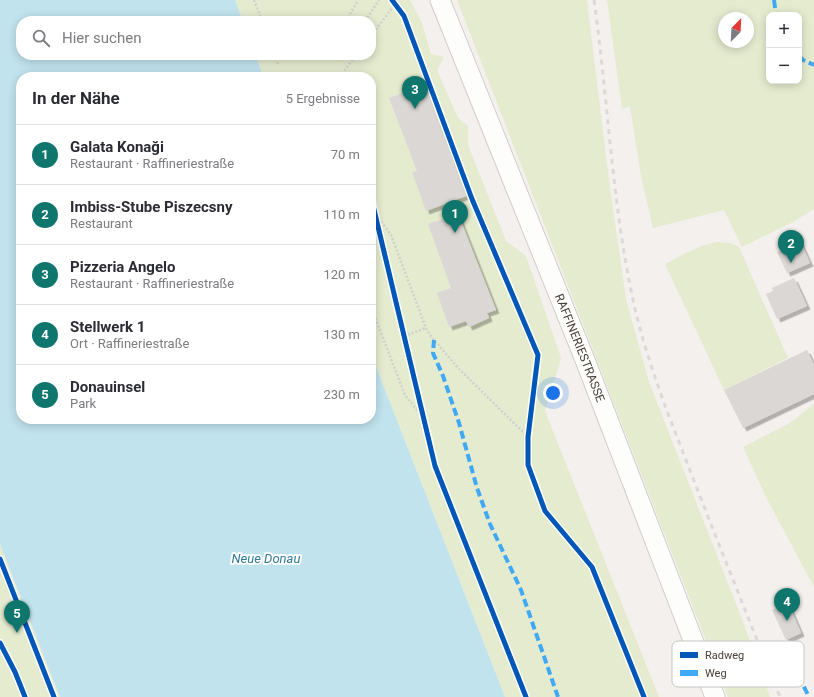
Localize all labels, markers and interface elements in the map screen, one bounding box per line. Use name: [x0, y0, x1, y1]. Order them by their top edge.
north arrow: [718, 12, 754, 48]
map controls: [766, 12, 802, 84]
button: +: [766, 12, 802, 48]
search box: [16, 16, 376, 60]
icon: search: [30, 27, 52, 49]
text: Hier suchen: [62, 29, 141, 47]
button: −: [766, 48, 802, 84]
pin: 3: [402, 76, 428, 109]
text: In der Nähe: [32, 88, 120, 108]
text: 5 Ergebnisse: [286, 91, 360, 106]
text: Galata Konaği: [70, 138, 164, 156]
text: 1: [41, 147, 49, 162]
text: 70 m: [331, 147, 360, 162]
text: Restaurant · Raffineriestraße: [70, 156, 234, 171]
text: Imbiss-Stube Piszecsny: [70, 198, 233, 216]
pin: 1: [442, 200, 468, 233]
text: 2: [41, 207, 49, 222]
text: 110 m: [323, 207, 360, 222]
text: Restaurant: [70, 216, 133, 231]
pin: 2: [778, 230, 804, 263]
text: Pizzeria Angelo: [70, 258, 175, 276]
text: 3: [41, 267, 49, 282]
text: 120 m: [323, 267, 360, 282]
text: Restaurant · Raffineriestraße: [70, 276, 234, 291]
street label: RAFFINERIESTRASSE: [552, 292, 608, 404]
text: Stellwerk 1: [70, 318, 145, 336]
text: 4: [41, 327, 49, 342]
text: 130 m: [323, 327, 360, 342]
text: Ort · Raffineriestraße: [70, 336, 189, 351]
text: Donauinsel: [70, 378, 145, 396]
your location: [543, 383, 563, 403]
text: 5: [41, 387, 49, 402]
text: 230 m: [323, 387, 360, 402]
text: Park: [70, 396, 96, 411]
water label: Neue Donau: [232, 551, 300, 566]
pin: 4: [774, 588, 800, 621]
pin: 5: [4, 600, 30, 633]
legend: [672, 641, 804, 687]
text: Radweg: [705, 649, 744, 662]
text: Weg: [705, 667, 727, 680]

